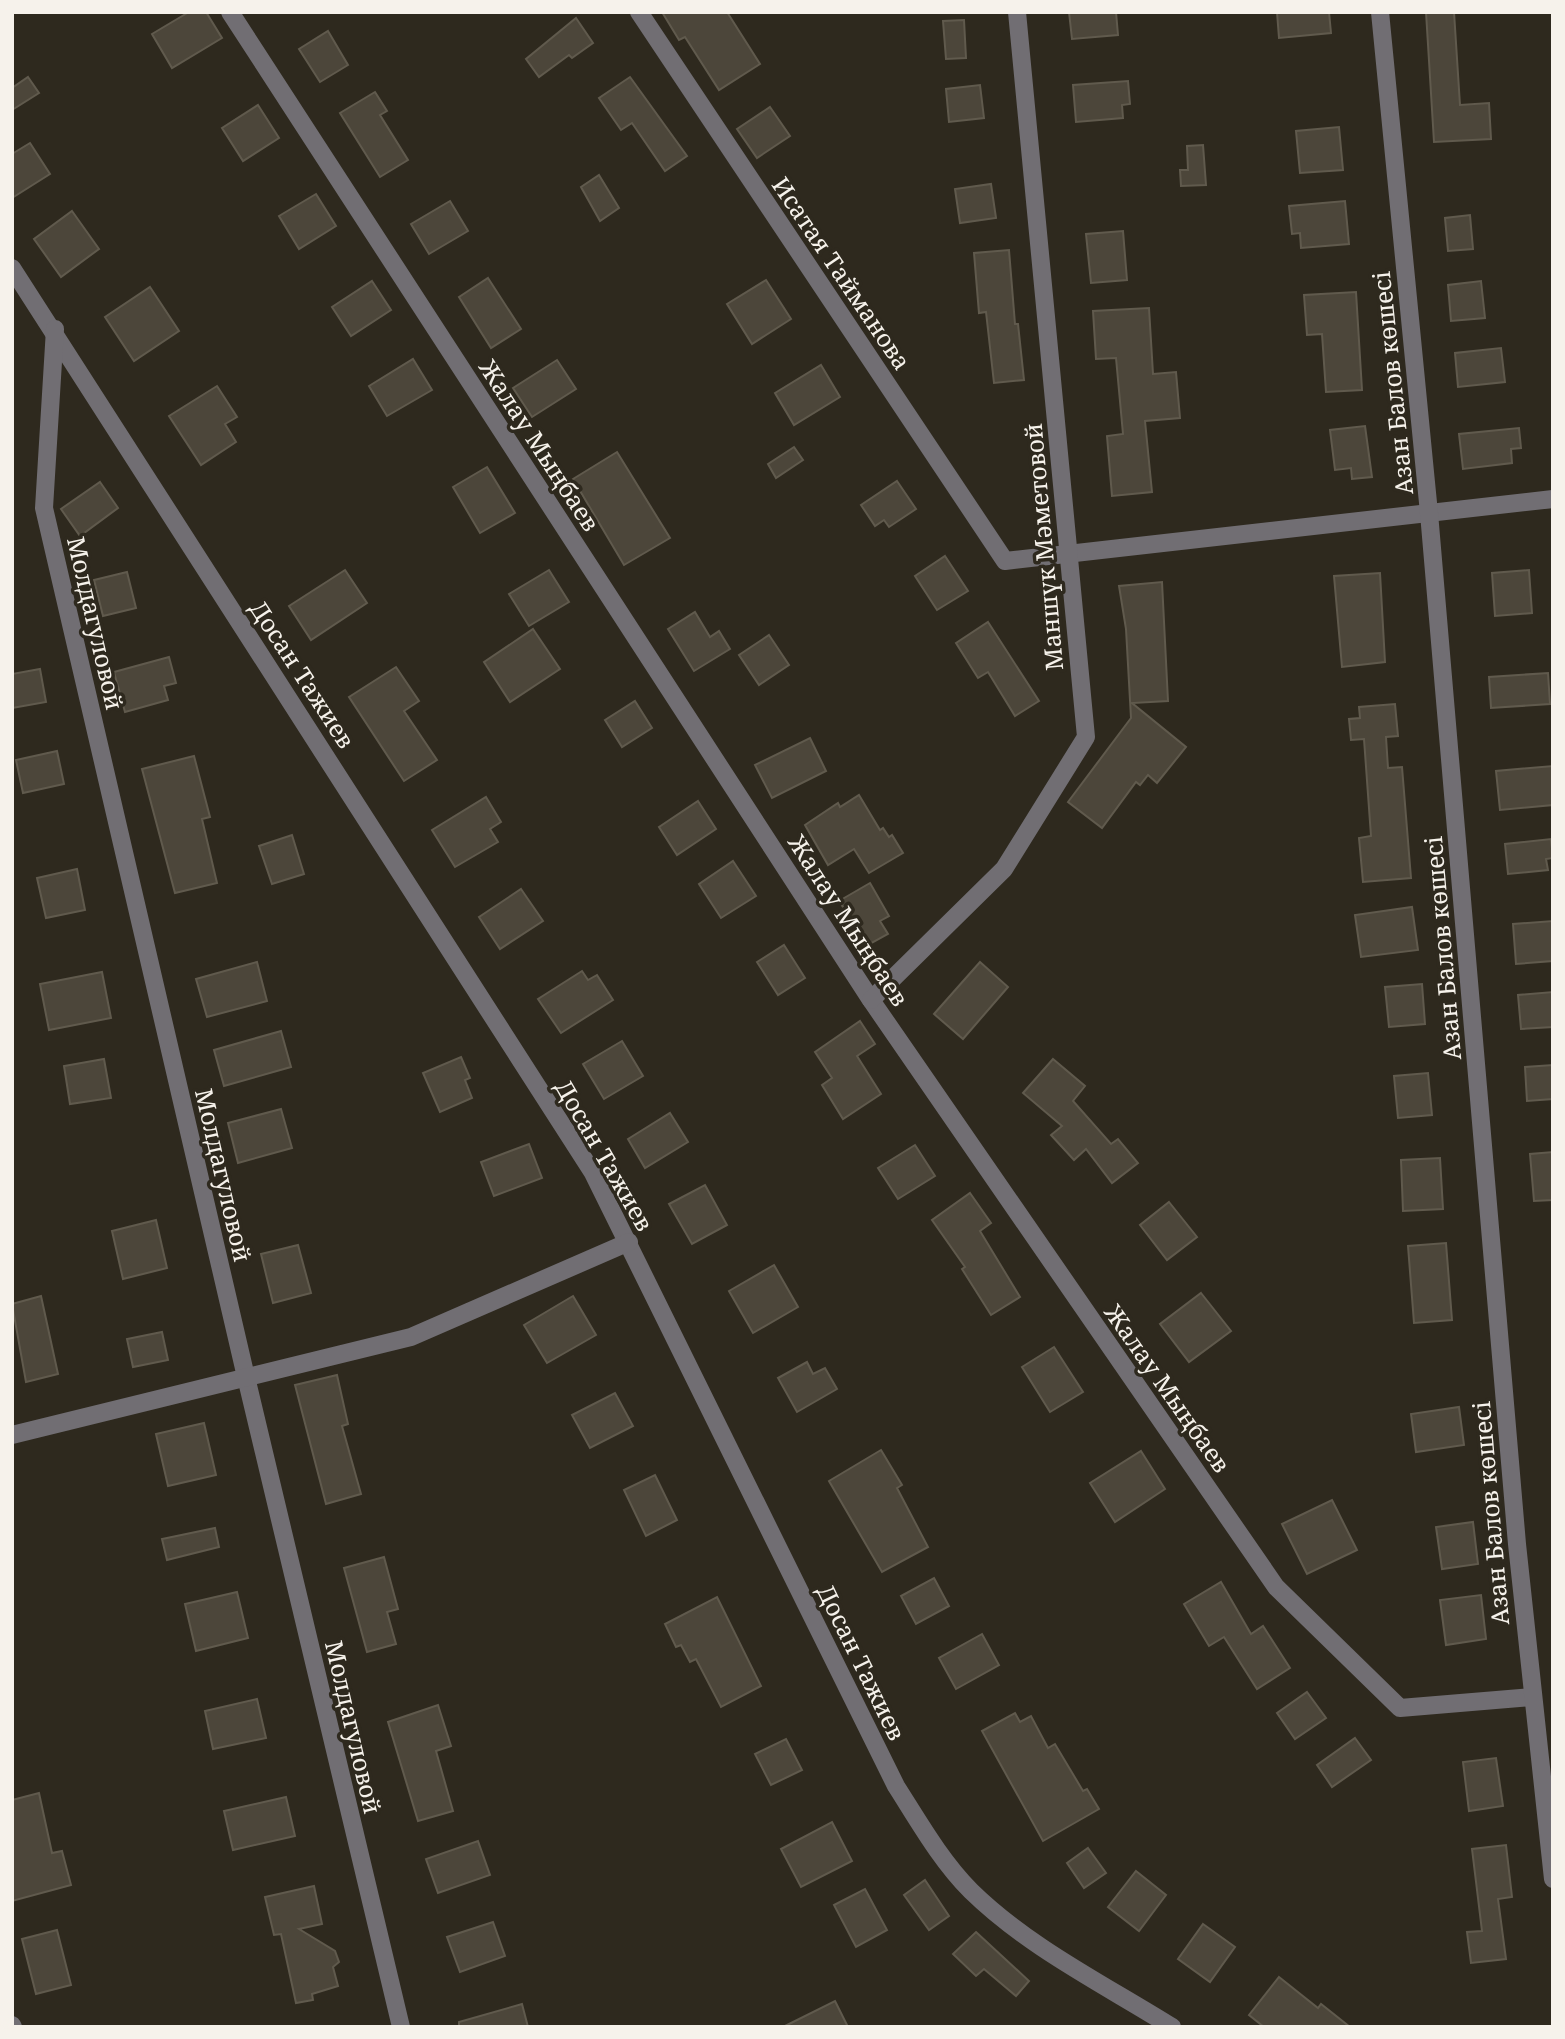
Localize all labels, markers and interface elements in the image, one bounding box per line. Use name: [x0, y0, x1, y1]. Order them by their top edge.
street label: Исатая Тайманова: [765, 170, 919, 376]
street label: Азан Балов көшесі: [1364, 269, 1420, 497]
street label: Жалау Мыңбаев: [472, 352, 608, 537]
street label: Маншүк Мәметовой: [1016, 422, 1070, 672]
street label: Молдагуловой: [60, 533, 132, 713]
street label: Досан Тажиев: [243, 594, 363, 754]
street label: Жалау Мыңбаев: [781, 827, 917, 1012]
street label: Азан Балов көшесі: [1416, 835, 1468, 1061]
street label: Досан Тажиев: [548, 1073, 662, 1237]
street label: Молдагуловой: [188, 1085, 260, 1265]
street label: Жалау Мыңбаев: [1097, 1296, 1238, 1479]
street label: Азан Балов көшесі: [1464, 1400, 1516, 1626]
street label: Досан Тажиев: [810, 1579, 914, 1745]
street label: Молдагуловой: [318, 1637, 390, 1817]

